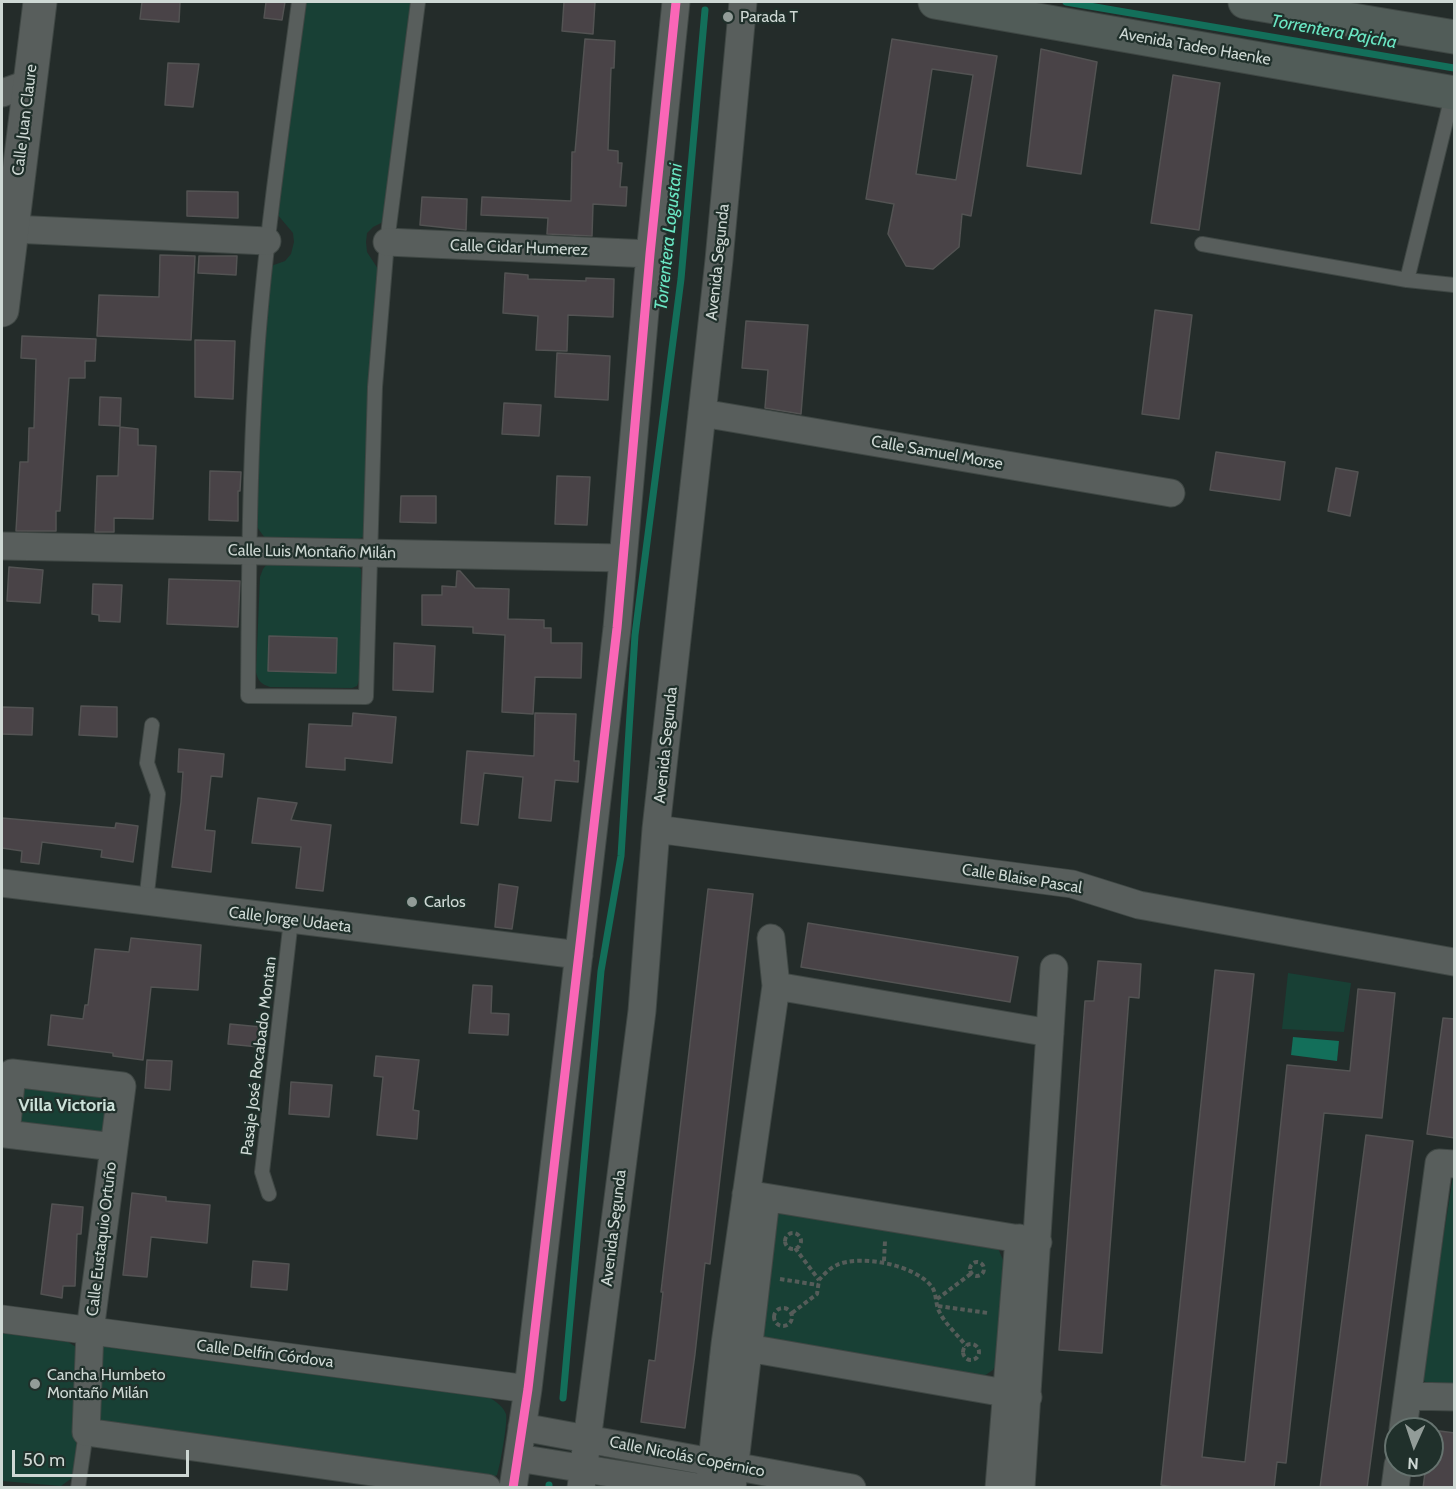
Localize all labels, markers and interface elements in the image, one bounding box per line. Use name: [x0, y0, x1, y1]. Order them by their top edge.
place label: Parada T: [740, 7, 798, 27]
marker: Parada T: [721, 10, 735, 24]
water label: Torrentera Pajcha: [1269, 10, 1399, 54]
street label: Avenida Tadeo Haenke: [1118, 24, 1272, 70]
street label: Calle Juan Claure: [9, 63, 41, 177]
water label: Torrentera Logustani: [651, 162, 687, 312]
street label: Avenida Segunda: [702, 203, 734, 321]
street label: Calle Cidar Humerez: [450, 236, 588, 260]
street label: Calle Samuel Morse: [870, 432, 1004, 474]
street label: Calle Luis Montaño Milán: [228, 541, 396, 563]
street label: Avenida Segunda: [650, 686, 682, 804]
street label: Calle Blaise Pascal: [961, 860, 1083, 898]
place label: Carlos: [424, 892, 466, 912]
marker: Carlos: [405, 895, 419, 909]
street label: Calle Jorge Udaeta: [228, 903, 352, 937]
street label: Pasaje José Rocabado Montan: [237, 955, 281, 1157]
district label: Villa Victoria: [18, 1095, 116, 1117]
street label: Calle Eustaquio Ortuño: [83, 1161, 121, 1317]
street label: Avenida Segunda: [597, 1169, 631, 1287]
street label: Calle Delfín Córdova: [195, 1336, 335, 1372]
place label: Cancha Humbeto Montaño Milán: [47, 1365, 165, 1403]
marker: Cancha Humbeto Montaño Milán: [28, 1377, 42, 1391]
north arrow: [1384, 1417, 1444, 1477]
street label: Calle Nicolás Copérnico: [608, 1433, 766, 1481]
scale bar: [15, 1438, 192, 1476]
text: 50 m: [23, 1449, 65, 1471]
text: N: [1407, 1454, 1419, 1473]

